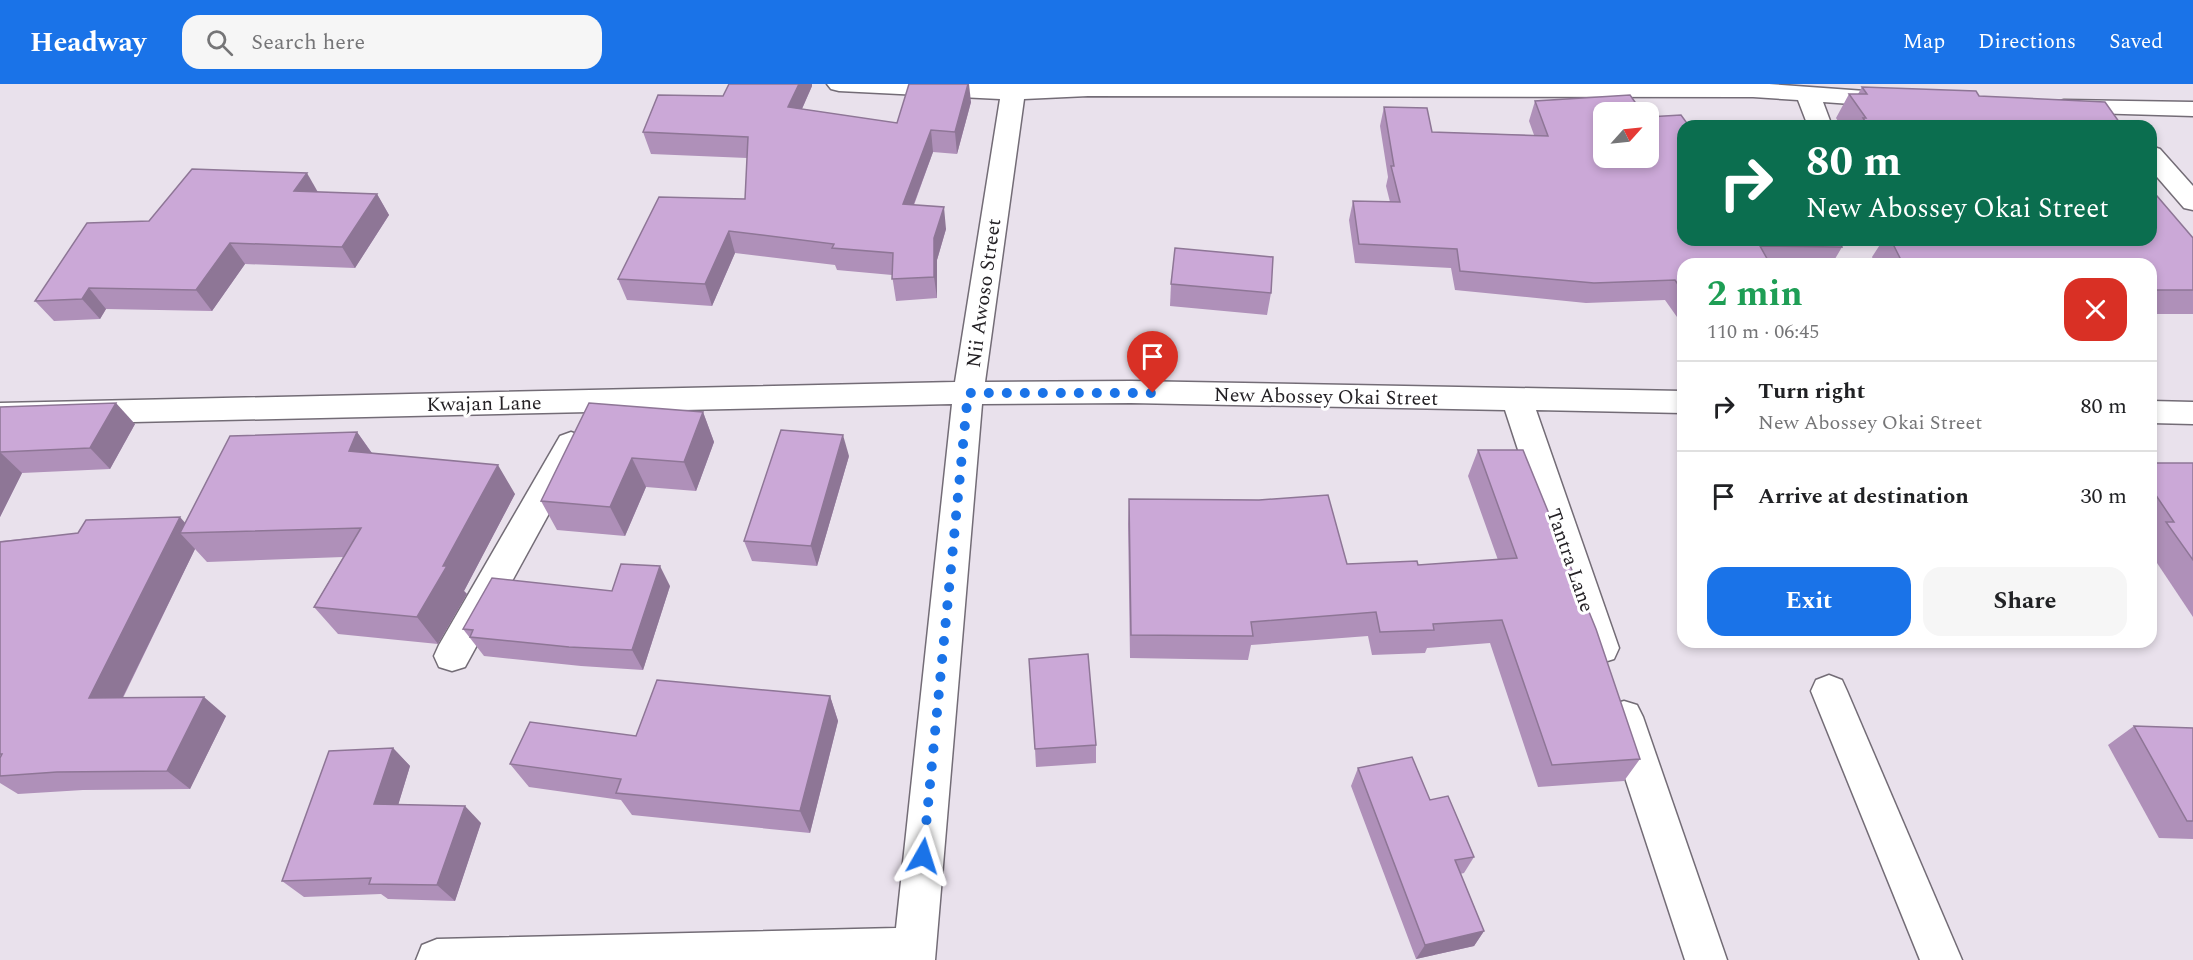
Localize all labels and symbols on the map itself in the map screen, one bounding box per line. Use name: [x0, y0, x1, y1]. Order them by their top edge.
north arrow: [1593, 102, 1659, 168]
street label: Nii Awoso Street: [959, 217, 1009, 370]
pin: [1127, 331, 1178, 393]
street label: New Abossey Okai Street: [1214, 380, 1438, 414]
street label: Kwajan Lane: [426, 388, 542, 420]
street label: Tantra Lane: [1538, 504, 1602, 616]
position arrow: [891, 824, 955, 888]

